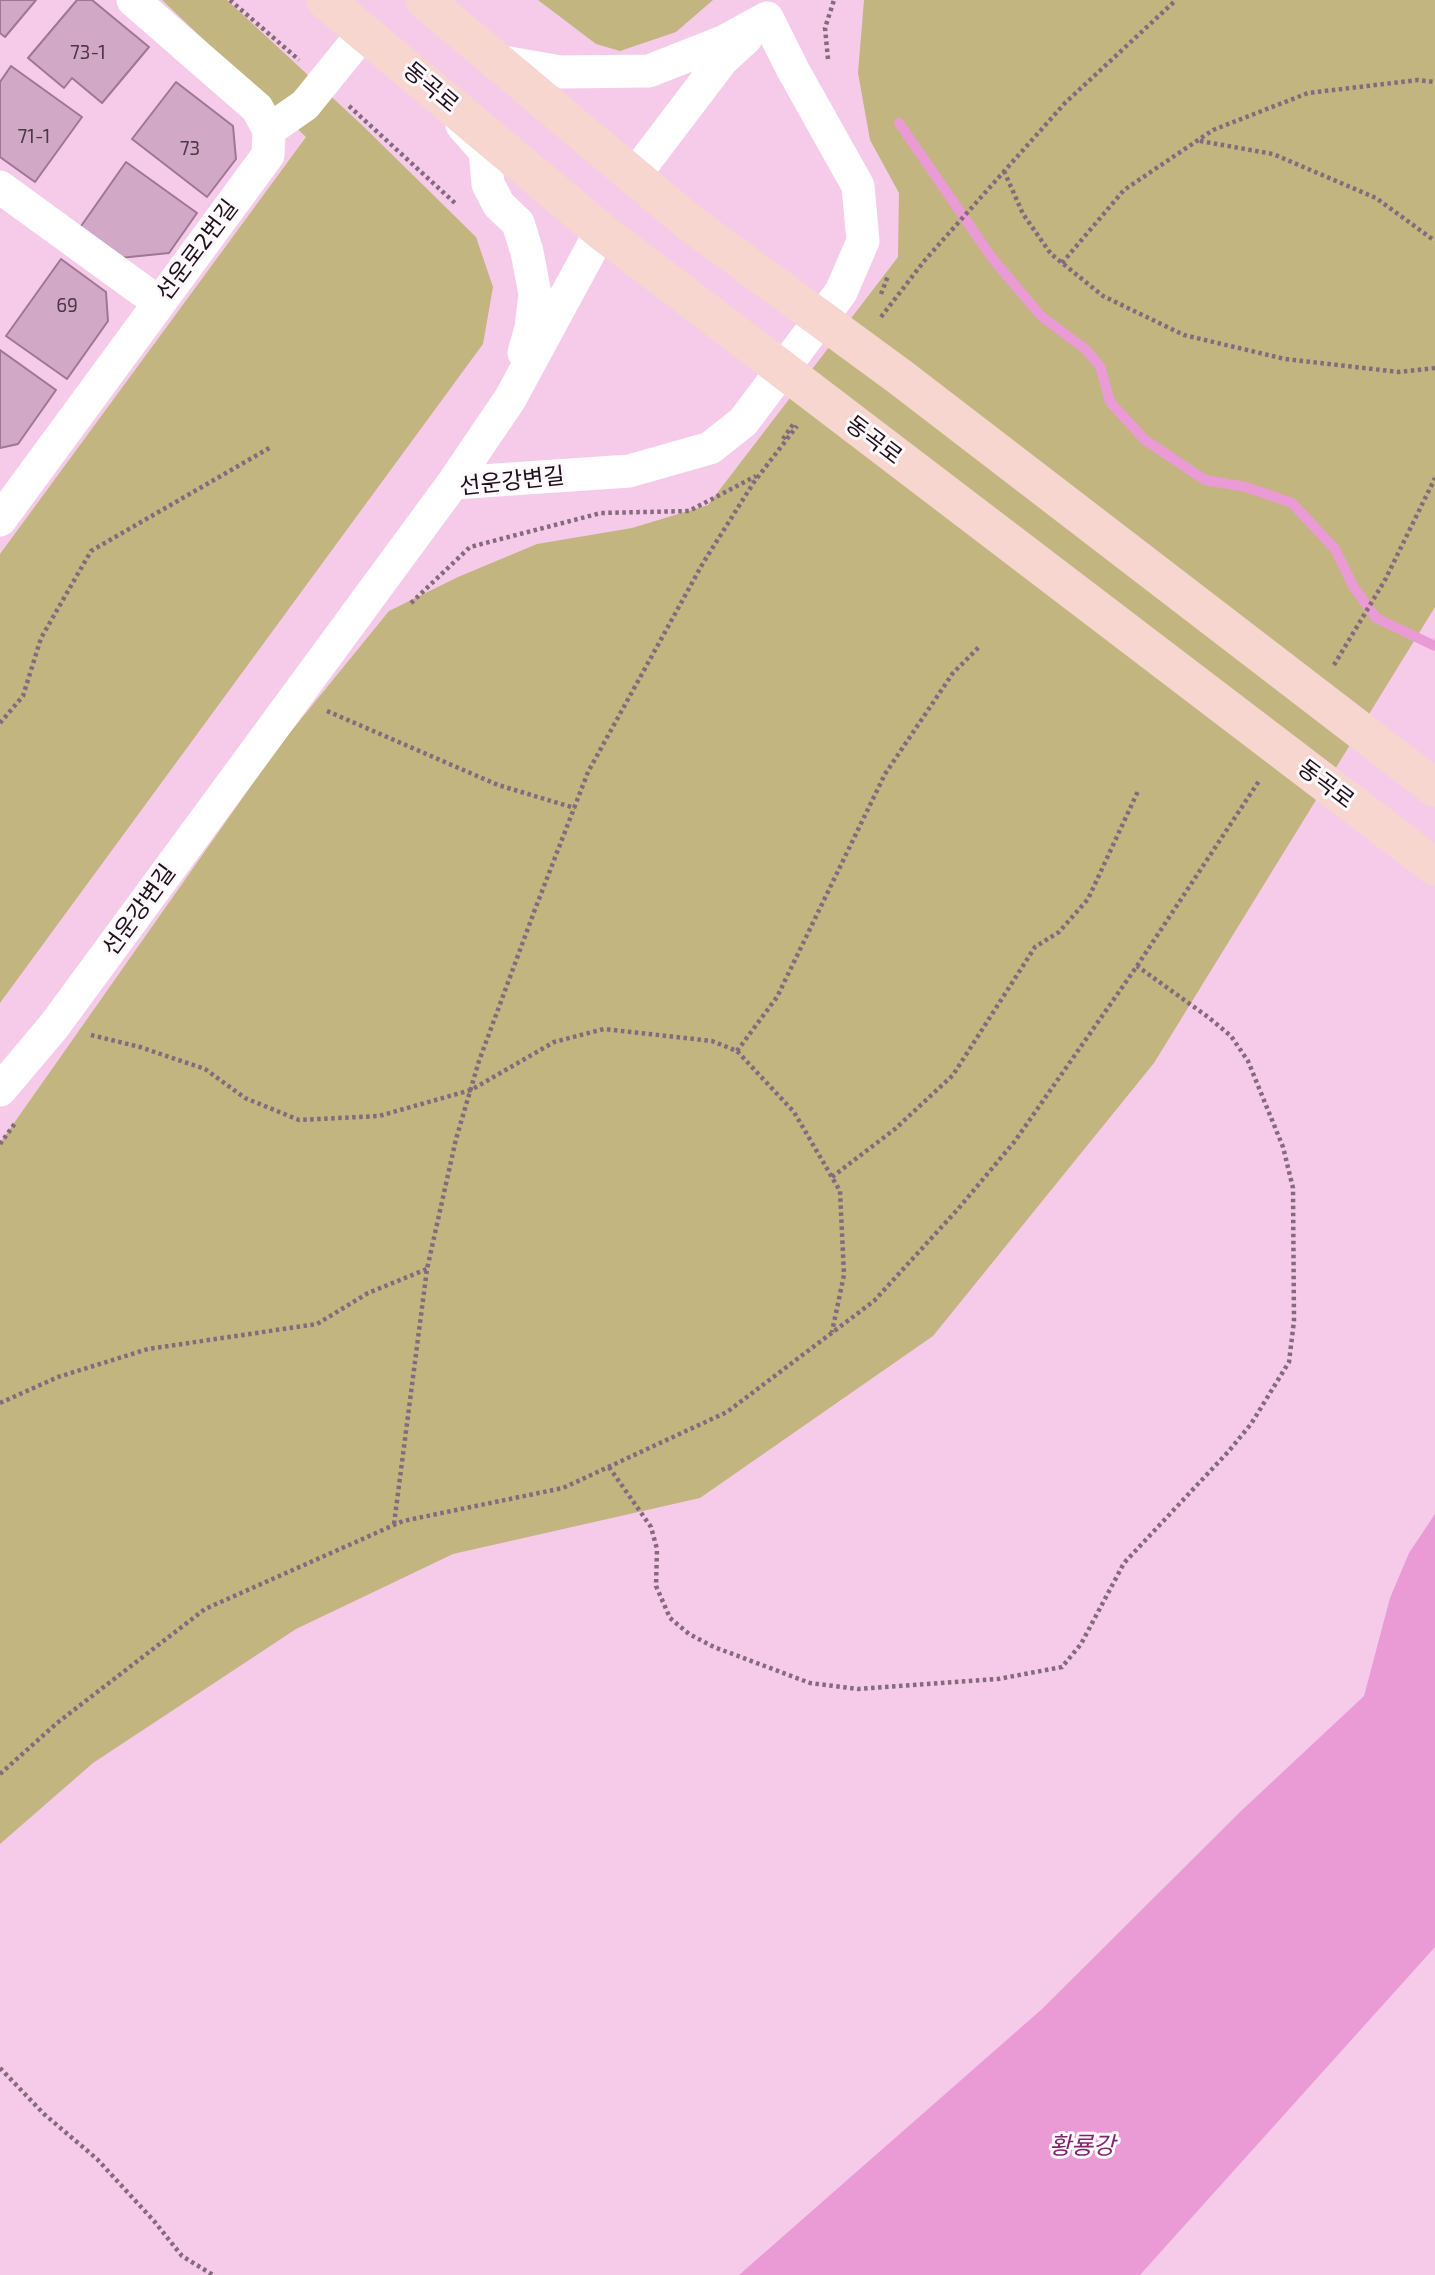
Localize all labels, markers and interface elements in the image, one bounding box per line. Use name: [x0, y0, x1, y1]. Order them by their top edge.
house number: 73-1: [70, 42, 106, 64]
street label: 동곡로: [398, 56, 464, 118]
house number: 71-1: [18, 126, 50, 148]
house number: 73: [180, 138, 200, 160]
street label: 선운로2번길: [150, 194, 244, 306]
house number: 69: [56, 295, 78, 317]
street label: 동곡로: [840, 410, 908, 470]
street label: 선운강변길: [458, 462, 566, 500]
street label: 동곡로: [1292, 754, 1360, 814]
street label: 선운강변길: [97, 859, 181, 961]
water label: 황룡강: [1049, 2132, 1115, 2160]

